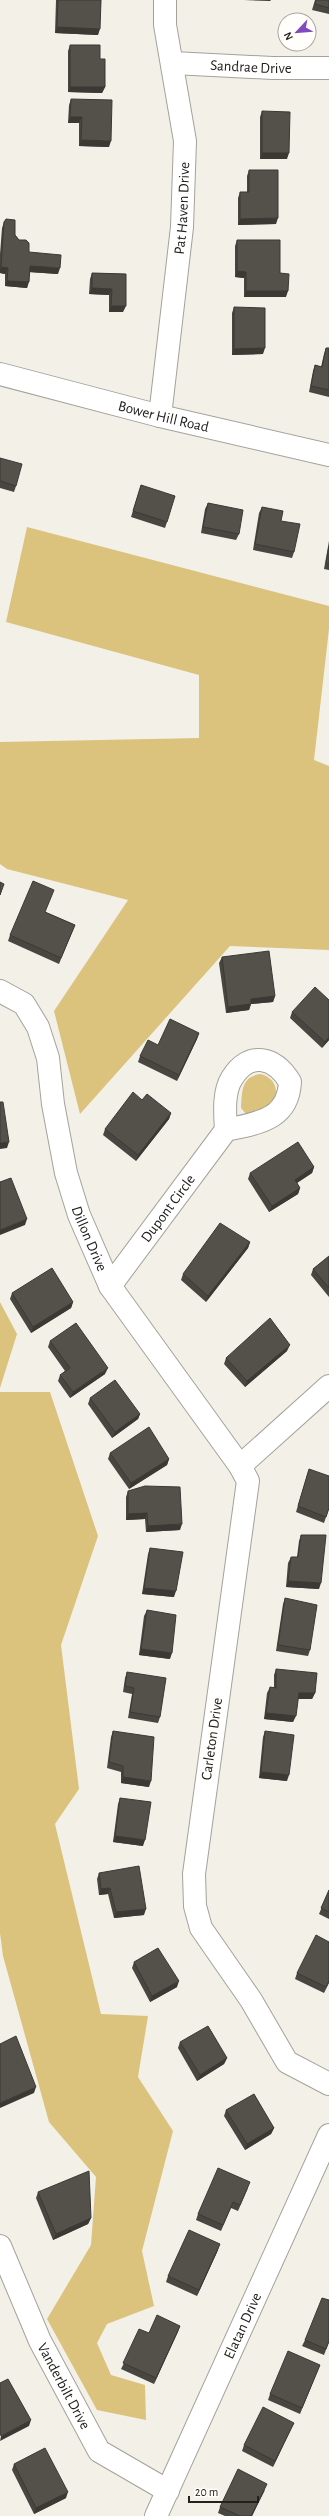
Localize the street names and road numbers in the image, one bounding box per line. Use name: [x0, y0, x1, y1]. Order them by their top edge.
street label: Sandrae Drive: [210, 57, 292, 76]
street label: Pat Haven Drive: [171, 162, 192, 255]
street label: Bower Hill Road: [117, 398, 211, 435]
street label: Dupont Circle: [138, 1172, 198, 1245]
street label: Dillon Drive: [69, 1204, 110, 1274]
street label: Carleton Drive: [199, 1697, 225, 1781]
street label: Elatan Drive: [221, 2290, 264, 2361]
street label: Vanderbilt Drive: [35, 2340, 93, 2432]

